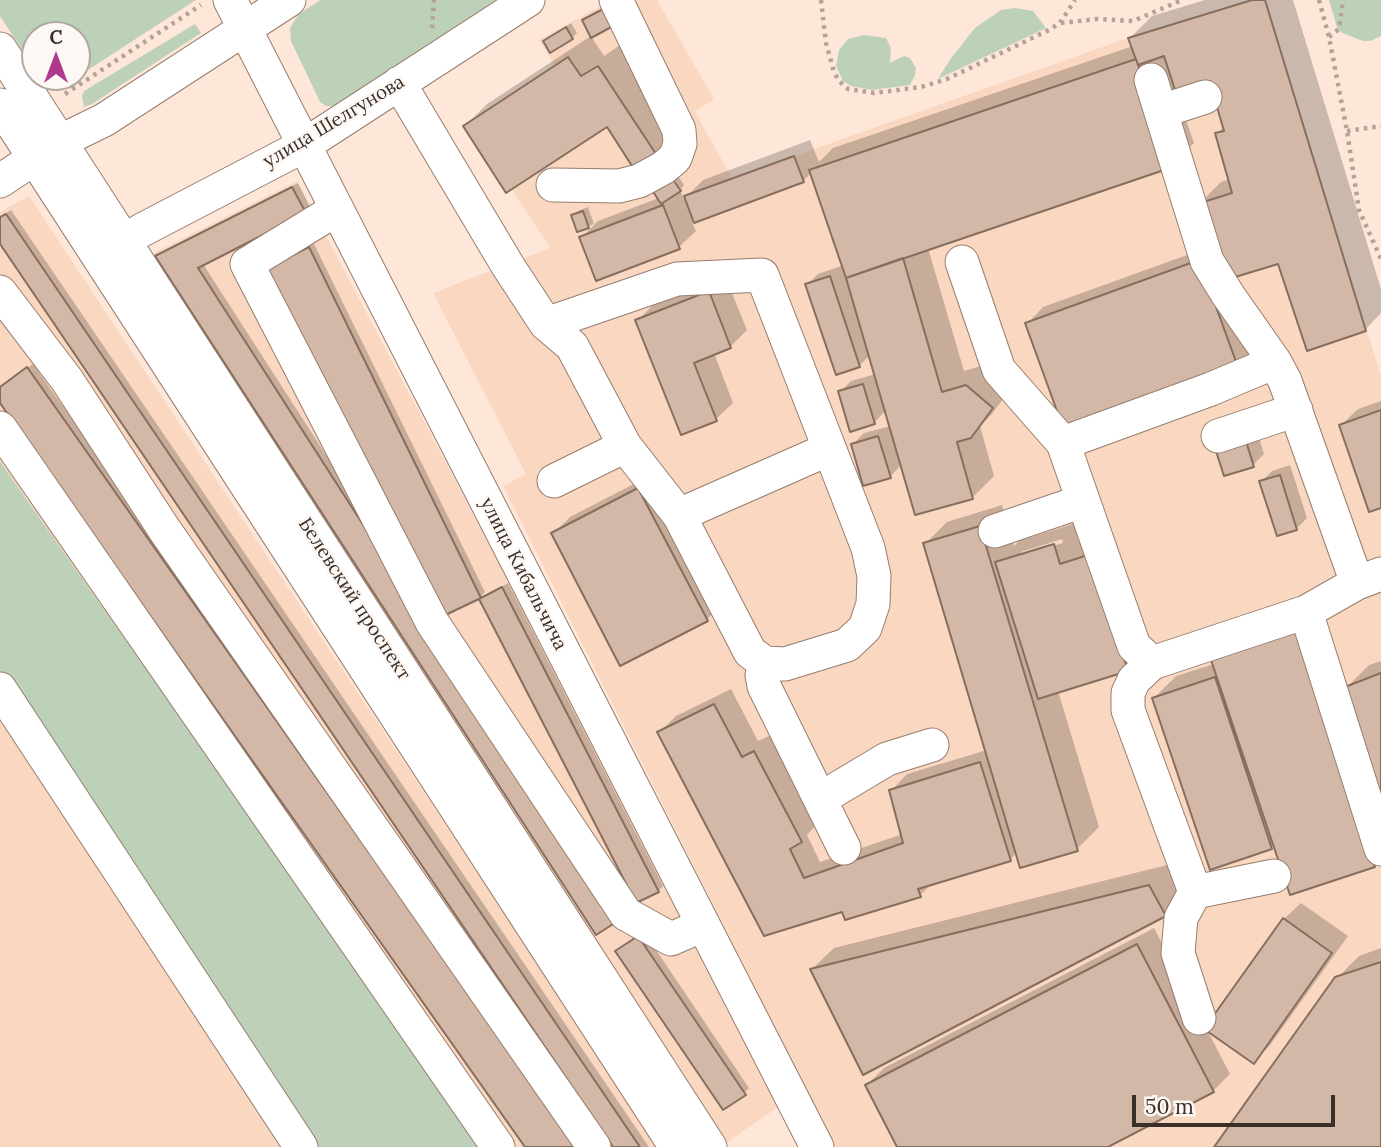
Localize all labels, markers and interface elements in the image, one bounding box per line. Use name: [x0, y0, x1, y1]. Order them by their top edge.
north arrow: [21, 21, 91, 91]
text: С: [49, 25, 63, 49]
street label: улица Шелгунова: [259, 71, 409, 173]
street label: улица Кибальчича: [475, 494, 571, 654]
street label: Белевский проспект: [293, 514, 415, 684]
scale bar: [1136, 1080, 1339, 1124]
text: 50 m: [1145, 1093, 1194, 1120]

